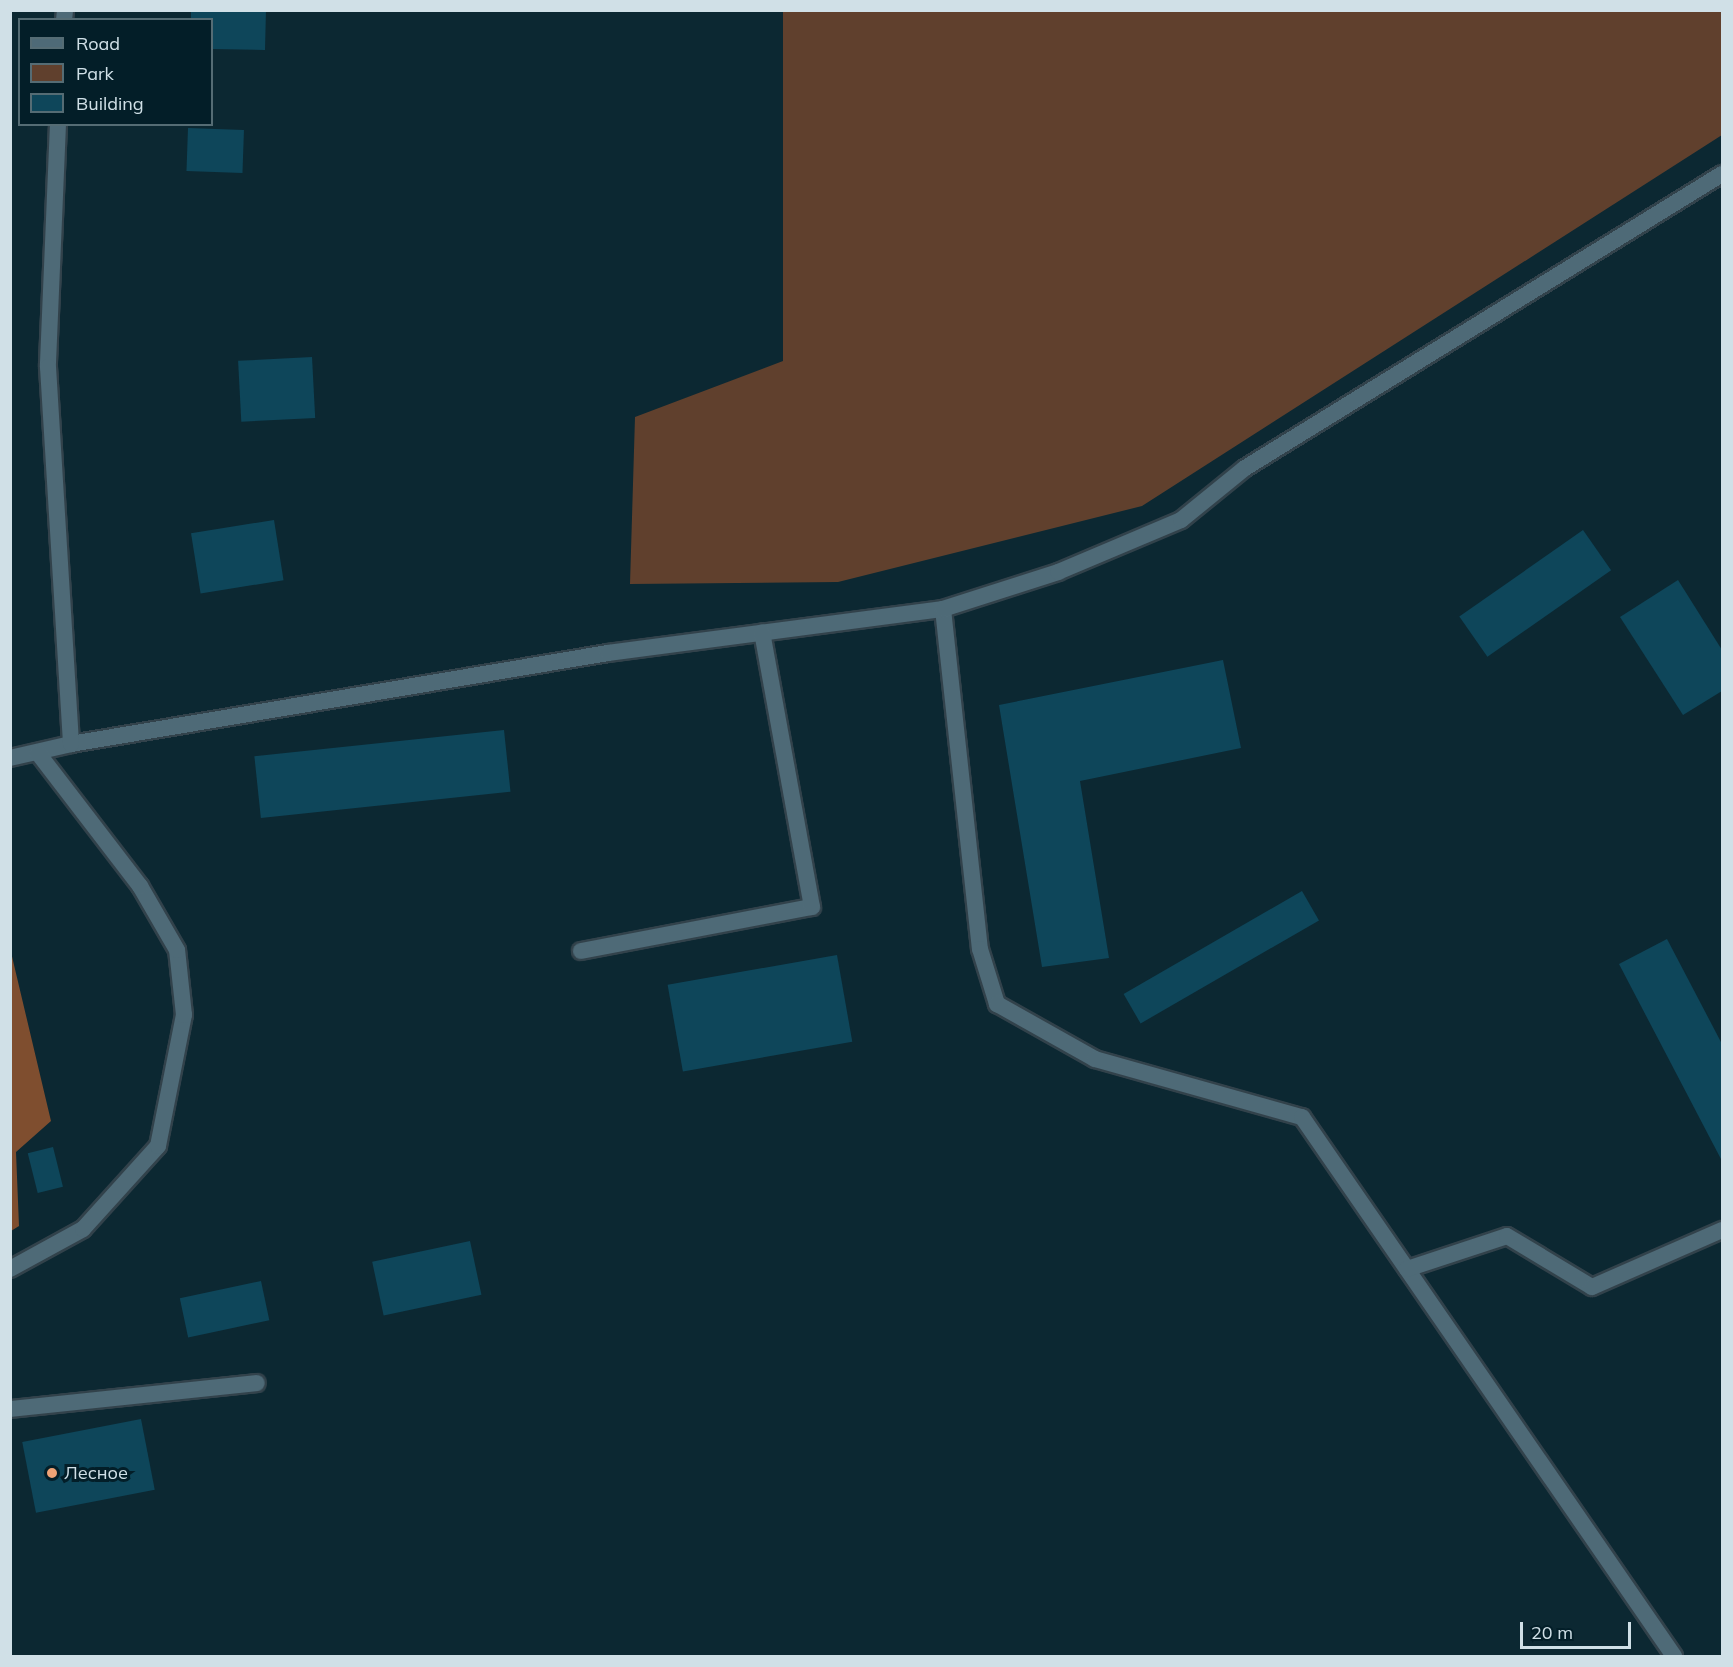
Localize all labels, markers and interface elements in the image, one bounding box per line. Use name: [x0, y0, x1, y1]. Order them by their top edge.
legend: [18, 18, 213, 126]
text: Road: [76, 32, 120, 55]
text: Park: [76, 62, 114, 85]
text: Building: [76, 92, 144, 115]
place label: Лесное: [64, 1462, 128, 1484]
marker: Лесное: [45, 1466, 59, 1480]
scale bar: [1523, 1610, 1634, 1648]
text: 20 m: [1531, 1621, 1573, 1644]

